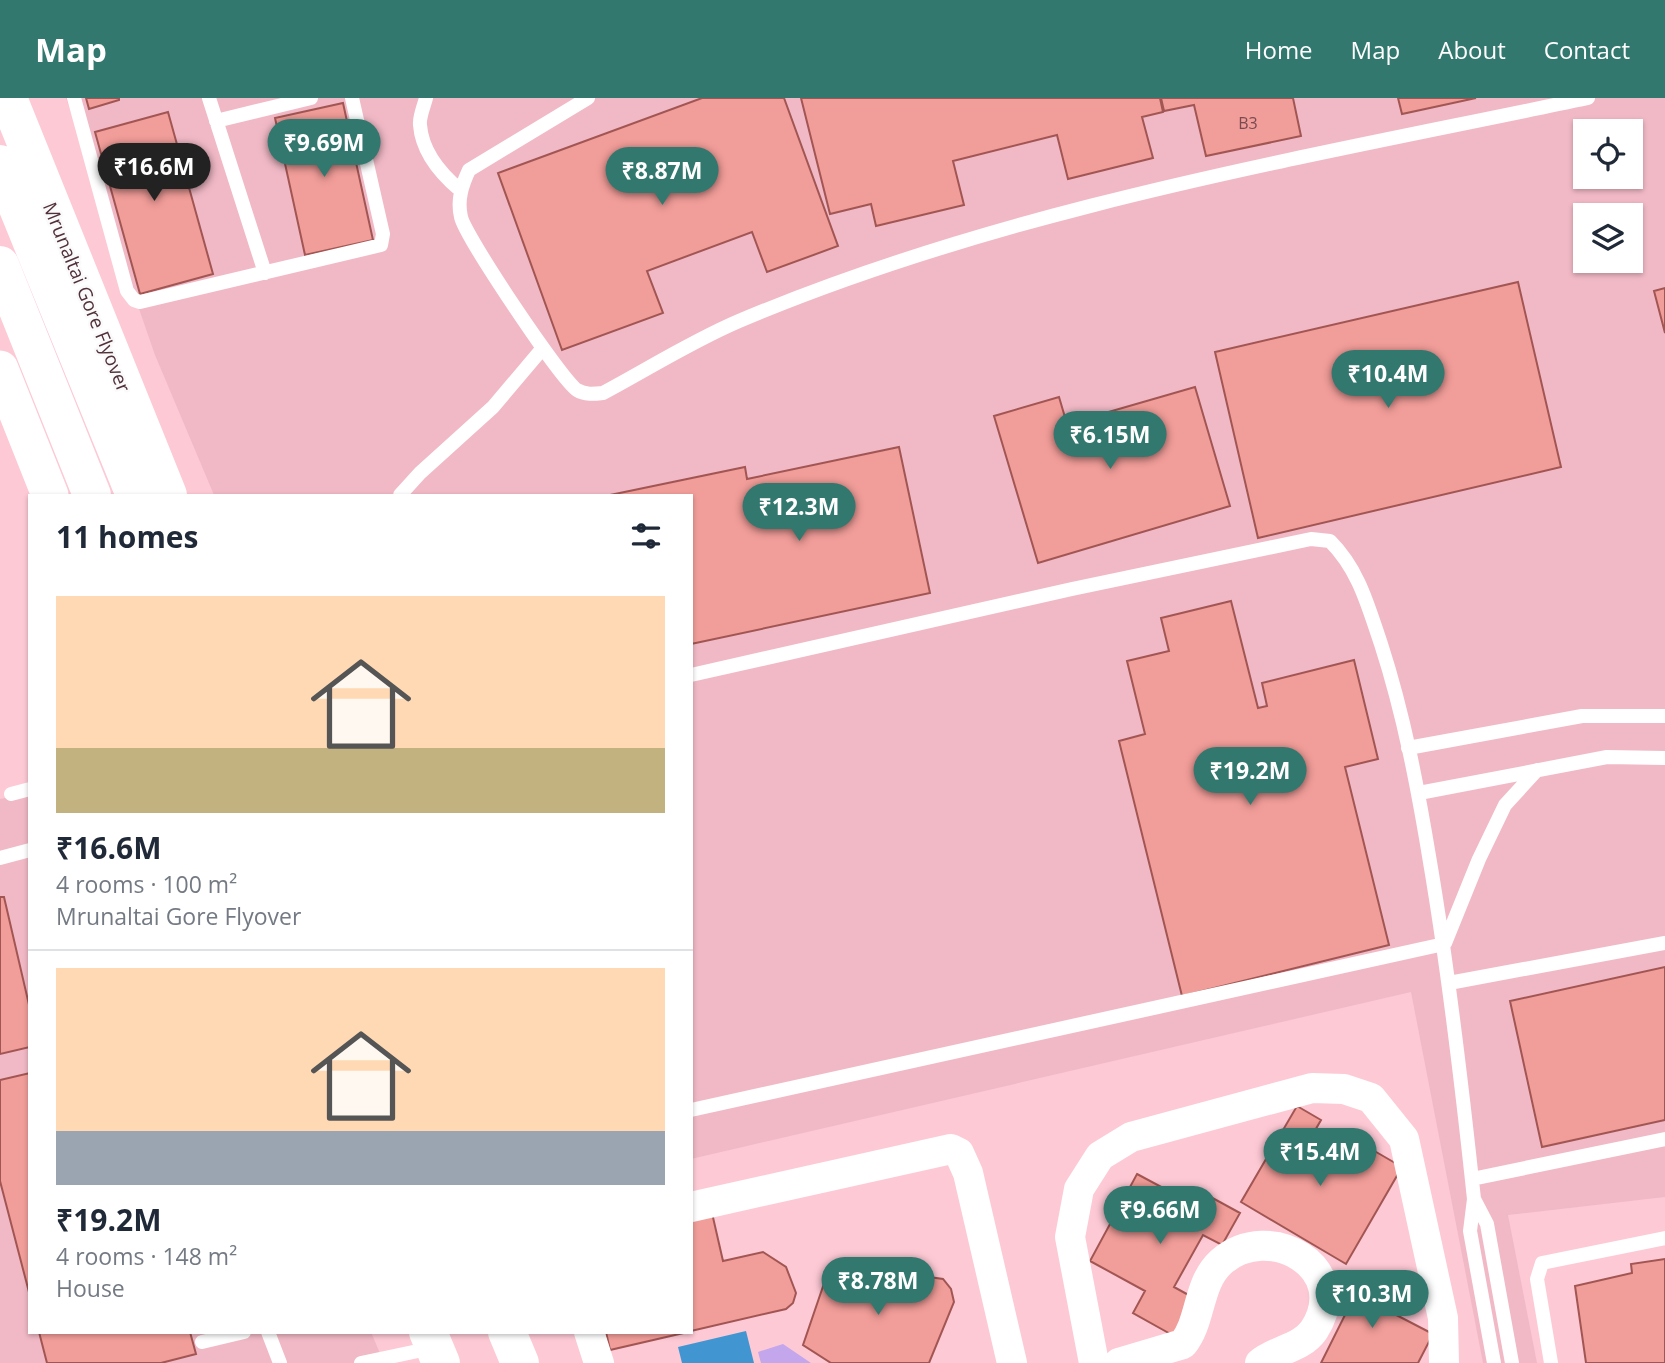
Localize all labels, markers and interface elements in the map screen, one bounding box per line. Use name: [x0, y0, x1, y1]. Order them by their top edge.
text: Map: [35, 27, 107, 72]
text: Home: [1245, 33, 1313, 66]
text: Map: [1351, 33, 1400, 66]
text: About: [1438, 33, 1506, 66]
text: Contact: [1544, 33, 1630, 66]
house number: B3: [1238, 112, 1258, 134]
map controls: [1573, 119, 1643, 273]
button: locate: [1573, 119, 1643, 189]
pin: ₹9.69M: [267, 120, 381, 179]
text: ₹9.69M: [284, 126, 364, 158]
pin: ₹16.6M: [97, 144, 211, 203]
pin: ₹8.87M: [605, 148, 719, 207]
text: ₹16.6M: [114, 150, 194, 182]
text: ₹8.87M: [622, 154, 702, 186]
street label: Mrunaltai Gore Flyover: [37, 198, 137, 396]
button: layers: [1573, 203, 1643, 273]
pin: ₹10.4M: [1331, 350, 1445, 410]
text: ₹10.4M: [1348, 357, 1428, 389]
pin: ₹6.15M: [1053, 412, 1167, 471]
text: ₹6.15M: [1070, 418, 1150, 450]
pin: ₹12.3M: [742, 484, 856, 543]
text: ₹12.3M: [759, 490, 839, 522]
text: 11 homes: [56, 516, 199, 557]
icon: filters: [627, 517, 665, 555]
icon: home: [298, 641, 424, 767]
pin: ₹19.2M: [1193, 748, 1307, 807]
text: ₹19.2M: [1210, 754, 1290, 786]
text: ₹16.6M: [56, 827, 161, 868]
text: 4 rooms · 100 m²: [56, 868, 237, 900]
text: Mrunaltai Gore Flyover: [56, 900, 301, 932]
icon: home: [298, 1013, 424, 1139]
pin: ₹15.4M: [1263, 1128, 1377, 1188]
text: ₹15.4M: [1280, 1135, 1360, 1167]
pin: ₹9.66M: [1103, 1186, 1217, 1246]
text: ₹9.66M: [1120, 1193, 1200, 1225]
text: ₹19.2M: [56, 1199, 161, 1240]
text: 4 rooms · 148 m²: [56, 1240, 237, 1272]
pin: ₹8.78M: [821, 1258, 935, 1317]
text: ₹8.78M: [838, 1264, 918, 1296]
pin: ₹10.3M: [1315, 1270, 1429, 1330]
text: House: [56, 1272, 125, 1304]
text: ₹10.3M: [1332, 1277, 1412, 1309]

